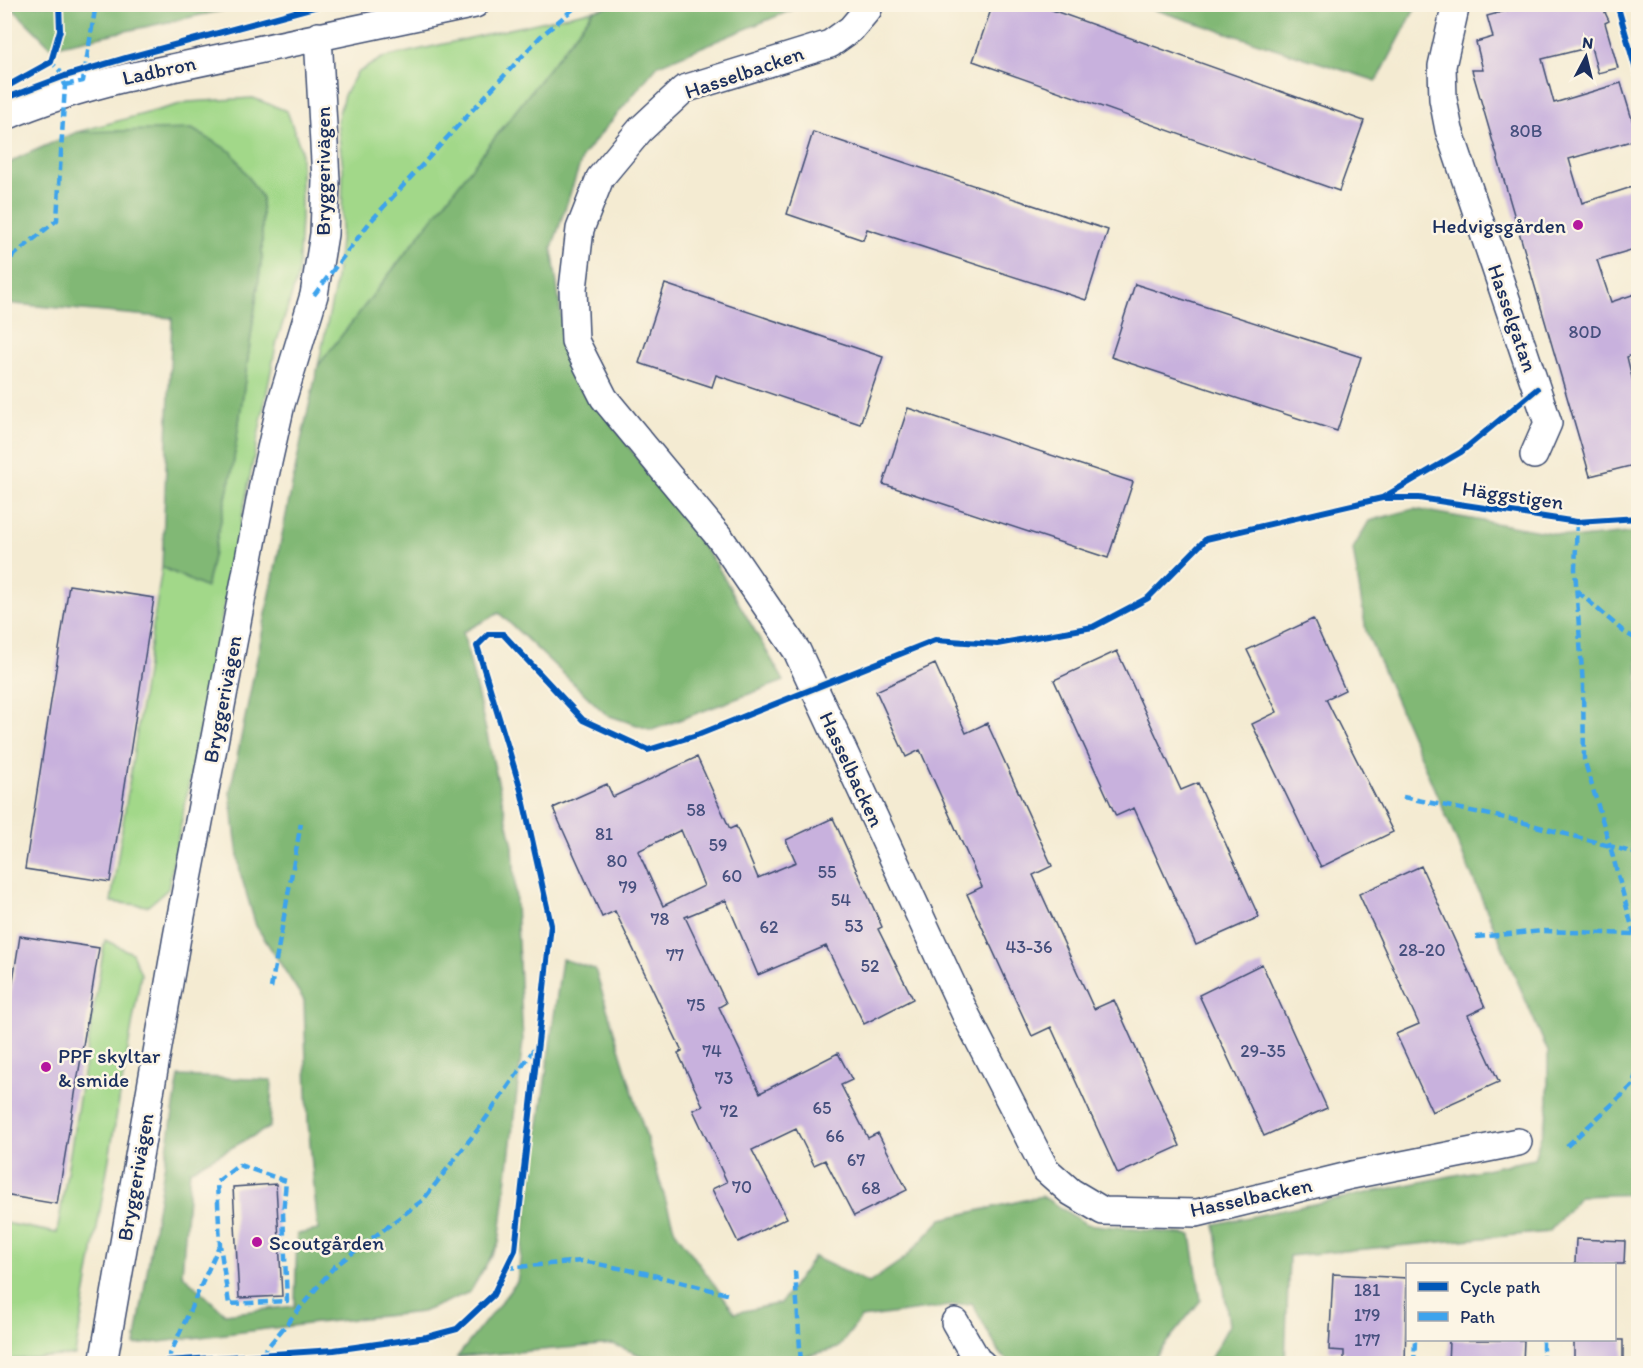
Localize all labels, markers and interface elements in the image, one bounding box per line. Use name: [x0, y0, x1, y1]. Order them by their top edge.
north arrow: [1556, 27, 1616, 87]
text: N: [1581, 33, 1594, 53]
street label: Hasselbacken: [681, 40, 807, 104]
street label: Ladbron: [120, 50, 198, 90]
street label: Bryggerivägen: [310, 106, 335, 236]
house number: 80B: [1510, 120, 1542, 142]
place label: Hedvigsgården: [1432, 213, 1566, 238]
marker: Hedvigsgården: [1571, 218, 1585, 232]
street label: Hasselgatan: [1483, 261, 1543, 375]
house number: 80D: [1569, 321, 1602, 343]
street label: Häggstigen: [1461, 476, 1565, 515]
street label: Bryggerivägen: [197, 633, 247, 765]
street label: Hasselbacken: [814, 707, 890, 831]
house number: 58: [686, 799, 706, 821]
house number: 81: [595, 823, 613, 845]
house number: 59: [709, 834, 727, 856]
house number: 80: [607, 850, 627, 872]
house number: 55: [818, 861, 836, 883]
house number: 60: [722, 865, 742, 887]
house number: 79: [619, 876, 637, 898]
house number: 54: [831, 889, 851, 911]
house number: 78: [651, 908, 670, 930]
house number: 53: [844, 915, 864, 937]
house number: 62: [760, 916, 779, 938]
house number: 43-36: [1005, 936, 1053, 958]
house number: 28-20: [1398, 939, 1446, 961]
house number: 77: [666, 944, 684, 966]
house number: 52: [861, 955, 880, 977]
house number: 75: [687, 994, 705, 1016]
house number: 74: [702, 1040, 722, 1062]
house number: 29-35: [1240, 1040, 1286, 1062]
place label: PPF skyltar & smide: [58, 1043, 161, 1092]
marker: PPF skyltar & smide: [39, 1060, 53, 1074]
house number: 73: [715, 1067, 734, 1089]
house number: 65: [813, 1097, 831, 1119]
house number: 72: [720, 1100, 739, 1122]
street label: Bryggerivägen: [111, 1111, 159, 1243]
house number: 66: [825, 1125, 845, 1147]
house number: 67: [847, 1149, 865, 1171]
street label: Hasselbacken: [1188, 1172, 1314, 1222]
house number: 70: [732, 1176, 752, 1198]
house number: 68: [861, 1177, 881, 1199]
place label: Scoutgården: [269, 1230, 384, 1255]
marker: Scoutgården: [250, 1235, 264, 1249]
legend: [1406, 1263, 1616, 1341]
text: Cycle path: [1460, 1276, 1541, 1298]
house number: 181: [1354, 1279, 1380, 1301]
house number: 179: [1354, 1304, 1380, 1326]
text: Path: [1460, 1306, 1495, 1328]
house number: 177: [1354, 1329, 1380, 1351]

